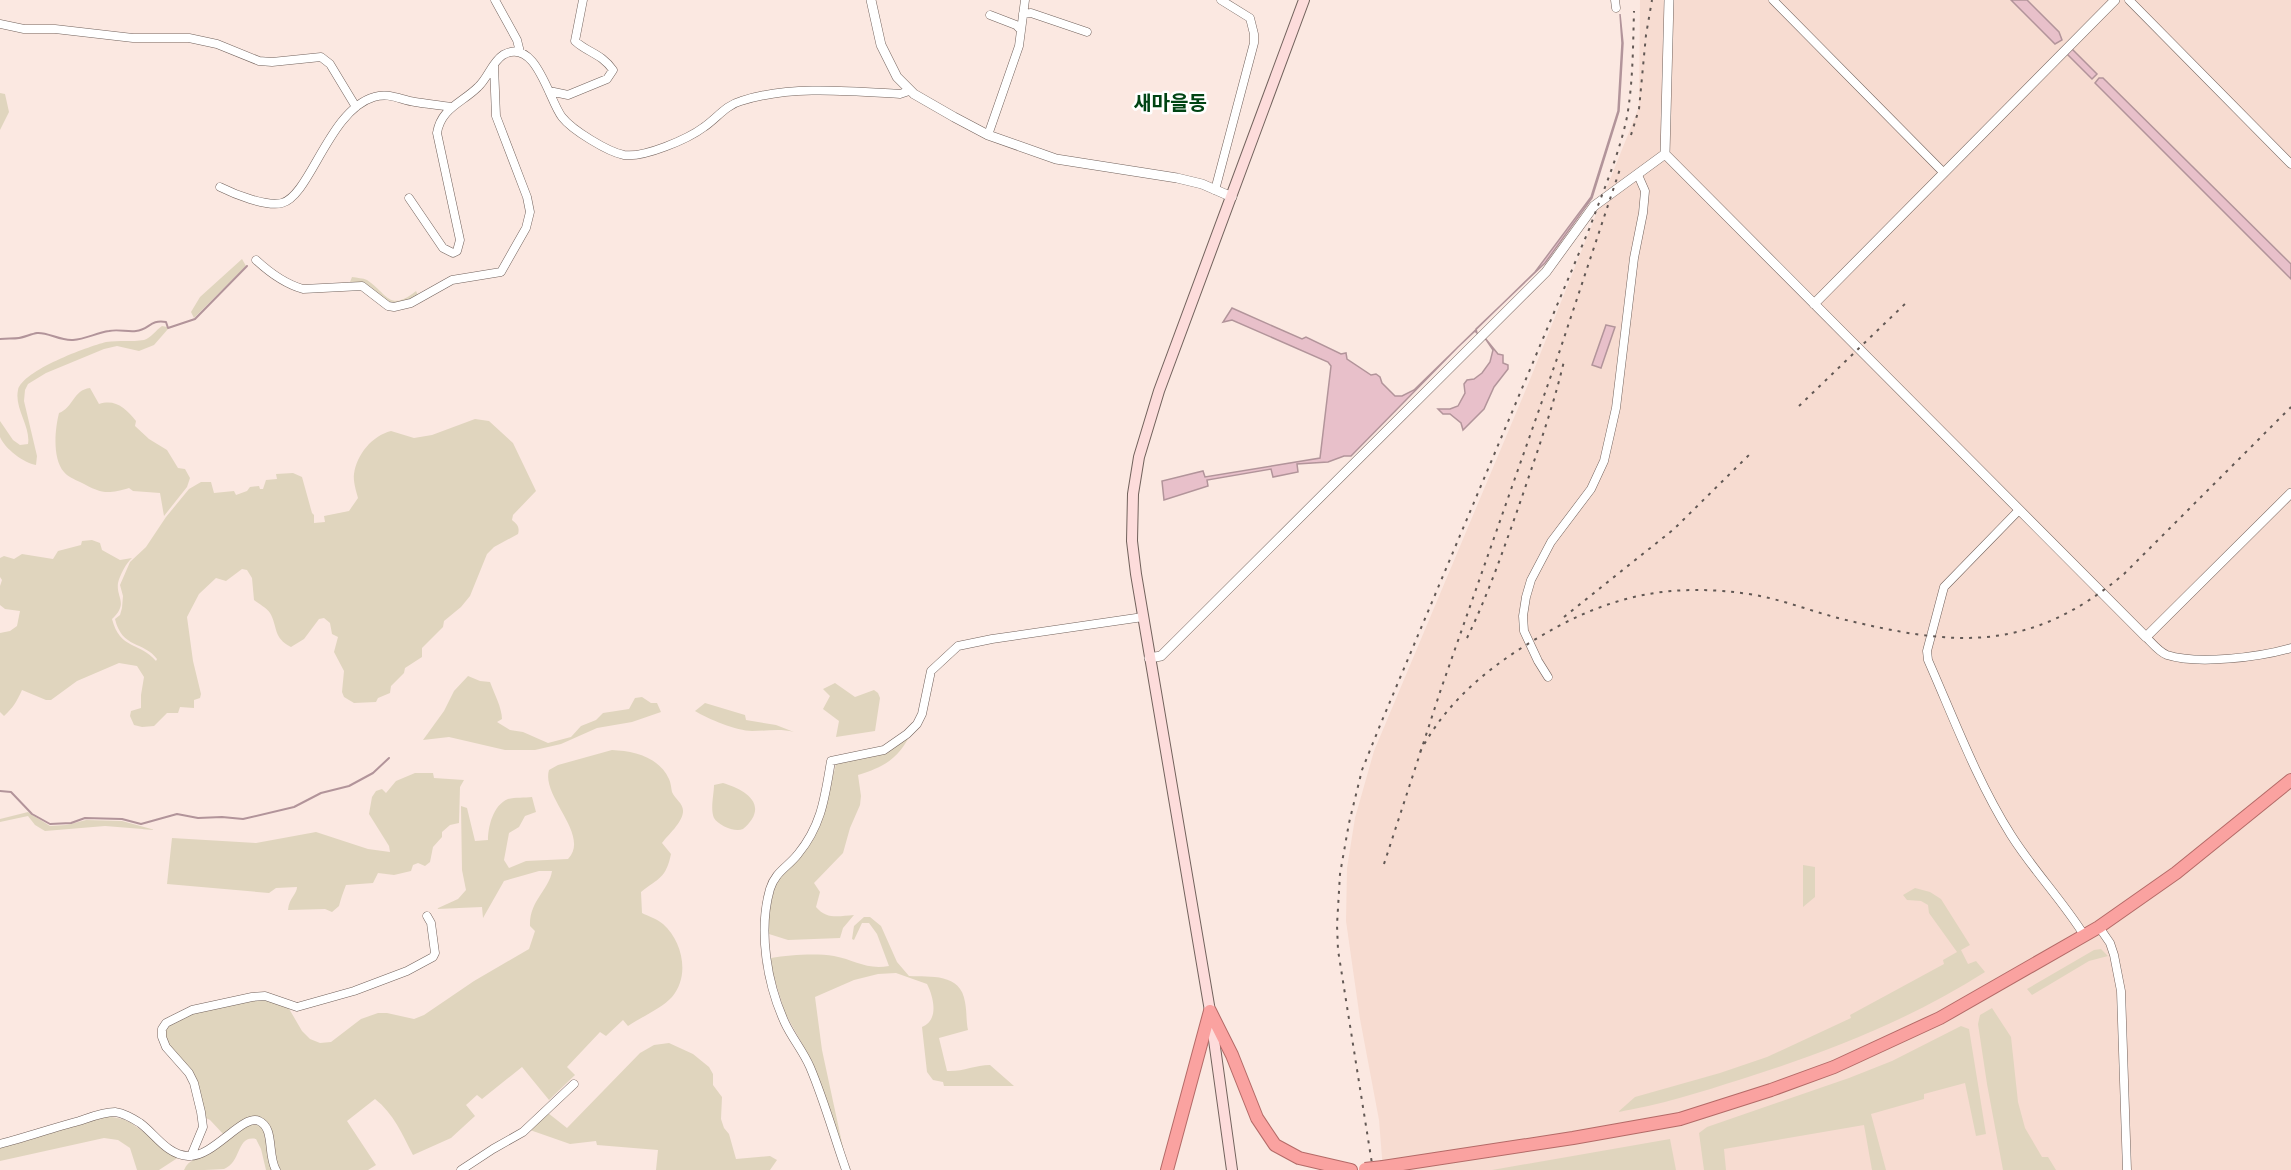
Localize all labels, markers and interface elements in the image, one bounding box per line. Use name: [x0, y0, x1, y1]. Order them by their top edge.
district label: 새마을동: [1133, 92, 1207, 114]

